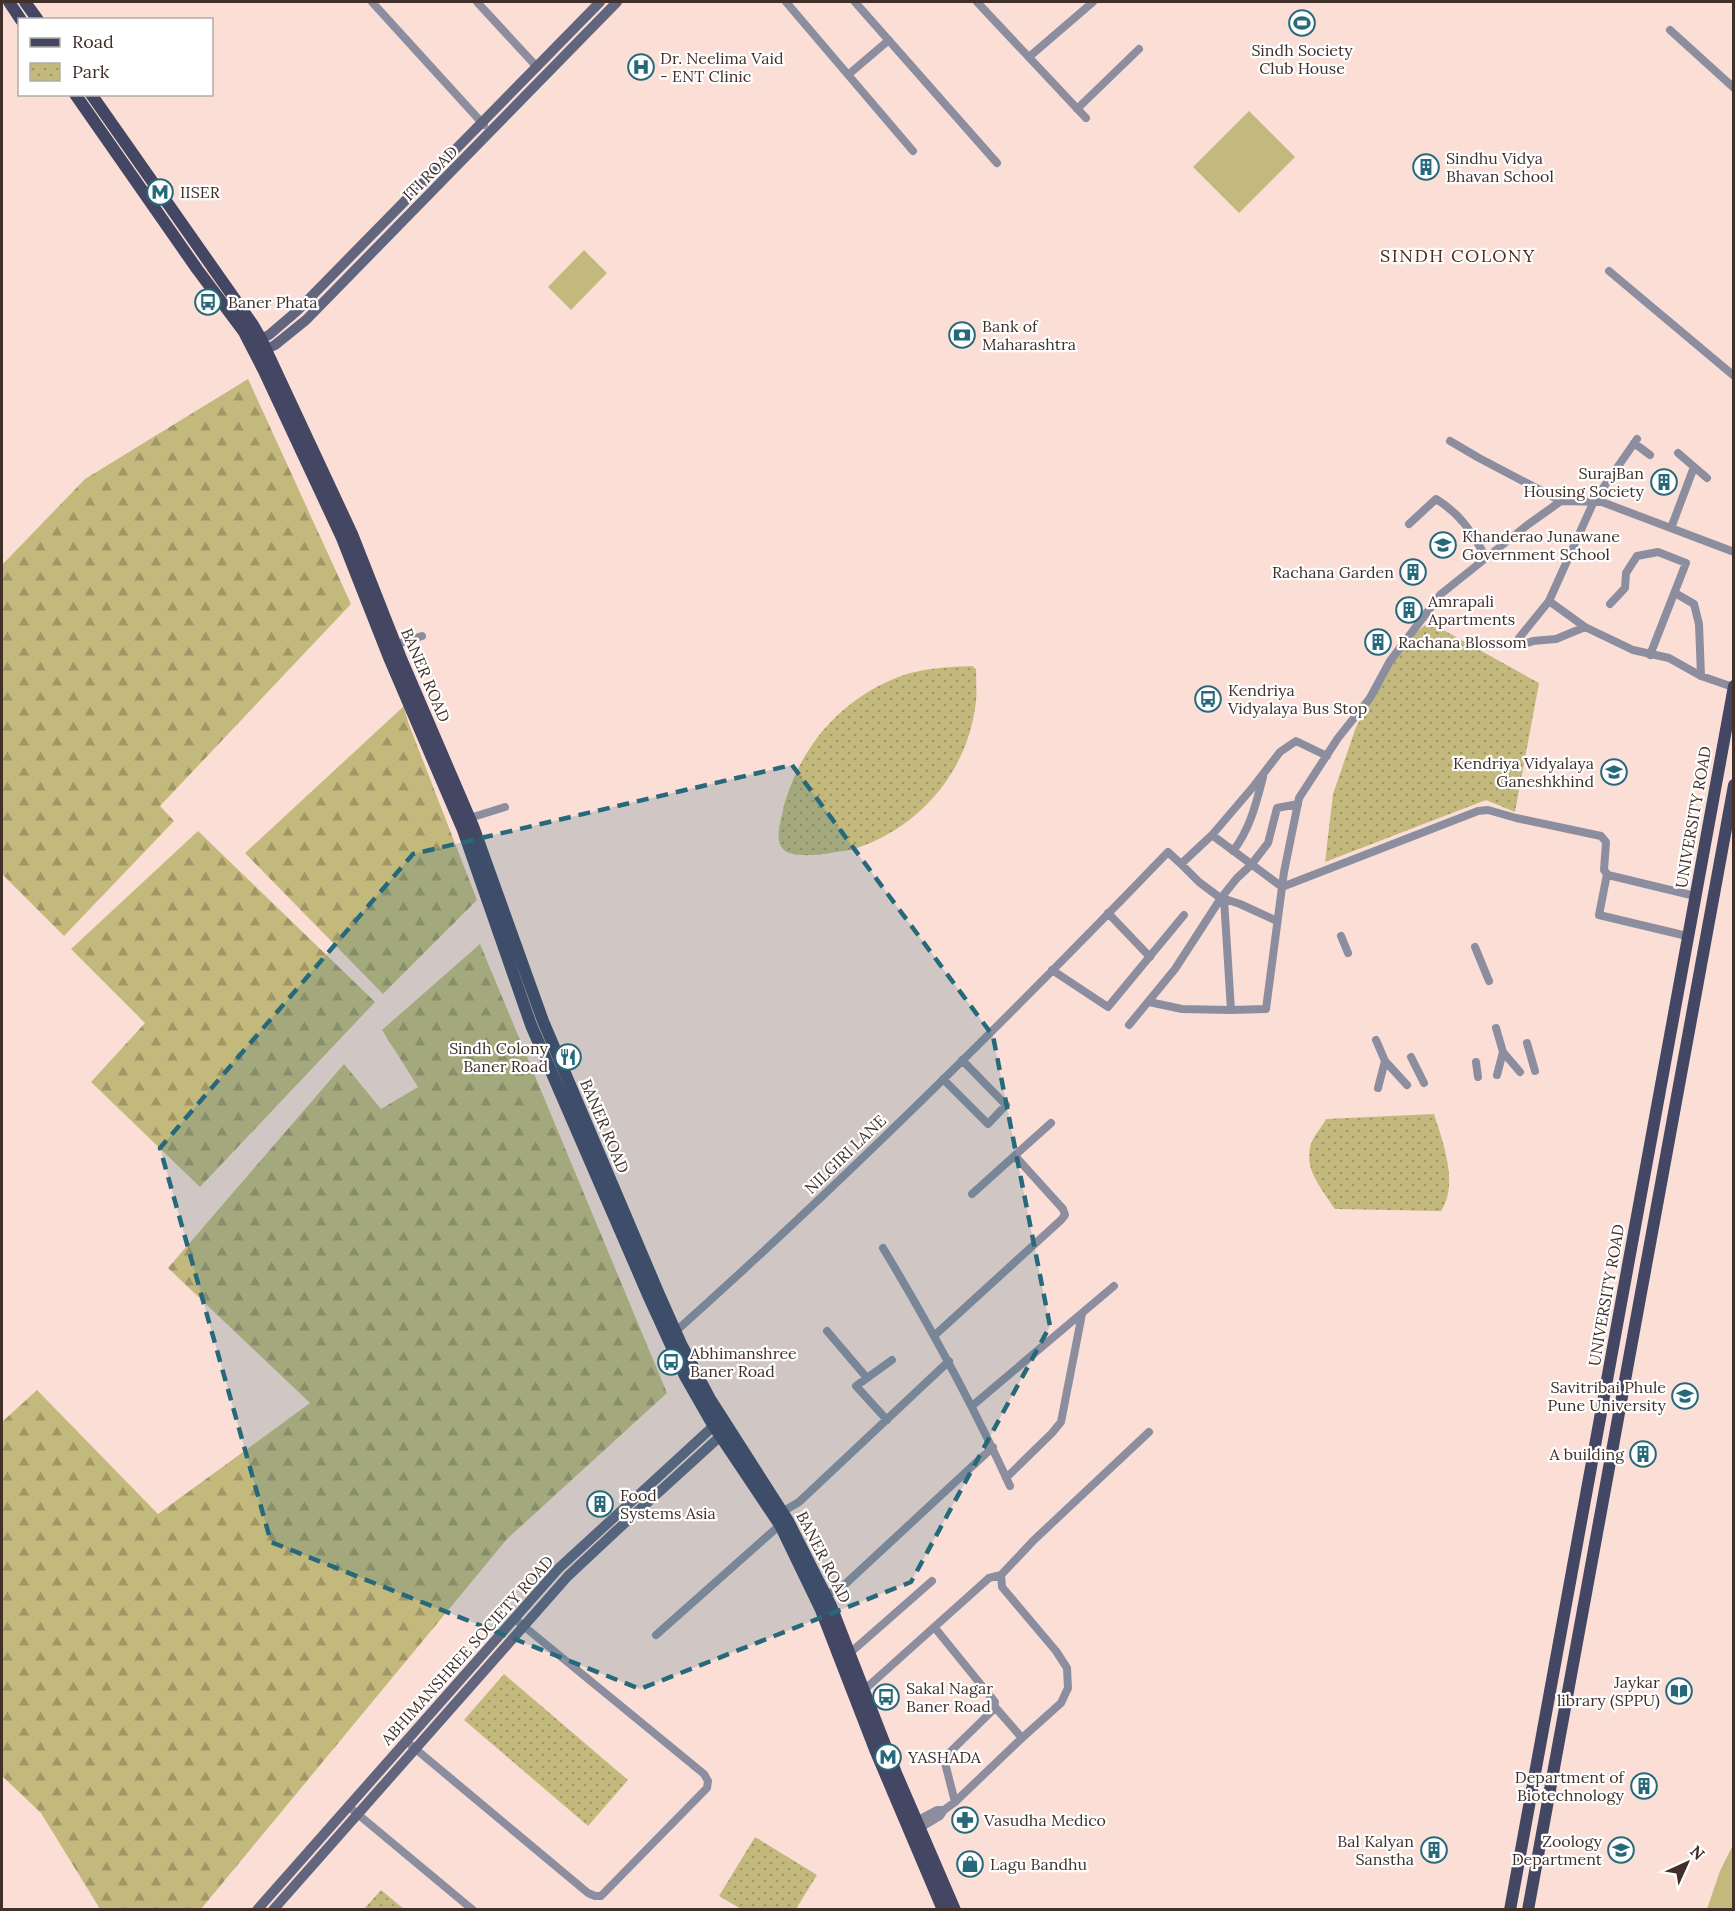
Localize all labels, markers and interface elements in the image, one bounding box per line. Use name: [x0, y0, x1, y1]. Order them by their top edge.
sports icon: Sindh Society Club House: [1287, 8, 1317, 38]
legend: [18, 18, 213, 96]
text: Road: [72, 30, 114, 53]
place label: Sindh Society Club House: [1251, 40, 1353, 78]
place label: Dr. Neelima Vaid - ENT Clinic: [660, 48, 784, 86]
hospital icon: Dr. Neelima Vaid - ENT Clinic: [626, 52, 656, 82]
text: Park: [72, 60, 110, 83]
street label: ITI ROAD: [398, 141, 462, 205]
place label: Sindhu Vidya Bhavan School: [1446, 148, 1554, 186]
building icon: Sindhu Vidya Bhavan School: [1411, 152, 1441, 182]
metro station icon: IISER: [145, 177, 175, 207]
place label: IISER: [180, 182, 221, 202]
district label: SINDH COLONY: [1380, 244, 1536, 267]
bus stop icon: Baner Phata: [193, 287, 223, 317]
place label: Baner Phata: [228, 292, 318, 312]
place label: Bank of Maharashtra: [982, 316, 1076, 354]
bank icon: Bank of Maharashtra: [947, 320, 977, 350]
place label: SurajBan Housing Society: [1524, 463, 1645, 501]
building icon: SurajBan Housing Society: [1649, 467, 1679, 497]
place label: Khanderao Junawane Government School: [1462, 526, 1620, 564]
school or university icon: Khanderao Junawane Government School: [1428, 530, 1458, 560]
building icon: Rachana Garden: [1398, 557, 1428, 587]
place label: Rachana Garden: [1272, 562, 1394, 582]
place label: Amrapali Apartments: [1427, 591, 1515, 629]
building icon: Amrapali Apartments: [1394, 595, 1424, 625]
street label: BANER ROAD: [397, 625, 455, 725]
building icon: Rachana Blossom: [1363, 627, 1393, 657]
place label: Rachana Blossom: [1398, 632, 1527, 652]
place label: Kendriya Vidyalaya Bus Stop: [1227, 680, 1367, 718]
bus stop icon: Kendriya Vidyalaya Bus Stop: [1193, 684, 1223, 714]
street label: UNIVERSITY ROAD: [1671, 744, 1715, 890]
place label: Kendriya Vidyalaya Ganeshkhind: [1453, 753, 1594, 791]
school or university icon: Kendriya Vidyalaya Ganeshkhind: [1599, 757, 1629, 787]
place label: Sindh Colony Baner Road: [449, 1038, 549, 1076]
restaurant icon: Sindh Colony Baner Road: [553, 1042, 583, 1072]
street label: BANER ROAD: [576, 1076, 634, 1176]
street label: NILGIRI LANE: [800, 1110, 890, 1198]
street label: UNIVERSITY ROAD: [1584, 1222, 1628, 1368]
place label: Abhimanshree Baner Road: [689, 1343, 797, 1381]
bus stop icon: Abhimanshree Baner Road: [656, 1347, 686, 1377]
place label: Savitribai Phule Pune University: [1547, 1377, 1667, 1415]
school or university icon: Savitribai Phule Pune University: [1670, 1381, 1700, 1411]
building icon: A building: [1628, 1439, 1658, 1469]
place label: A building: [1548, 1444, 1625, 1464]
place label: Food Systems Asia: [620, 1485, 716, 1523]
building icon: Food Systems Asia: [585, 1489, 615, 1519]
street label: BANER ROAD: [792, 1508, 856, 1606]
street label: ABHIMANSHREE SOCIETY ROAD: [376, 1551, 557, 1750]
place label: Jaykar library (SPPU): [1557, 1672, 1660, 1711]
library icon: Jaykar library (SPPU): [1664, 1676, 1694, 1706]
place label: Sakal Nagar Baner Road: [906, 1678, 993, 1716]
bus stop icon: Sakal Nagar Baner Road: [871, 1682, 901, 1712]
metro station icon: YASHADA: [873, 1742, 903, 1772]
place label: YASHADA: [907, 1747, 982, 1767]
place label: Department of Biotechnology: [1515, 1767, 1626, 1805]
building icon: Department of Biotechnology: [1629, 1771, 1659, 1801]
pharmacy icon: Vasudha Medico: [950, 1805, 980, 1835]
place label: Vasudha Medico: [983, 1810, 1106, 1830]
place label: Bal Kalyan Sanstha: [1337, 1831, 1414, 1869]
place label: Zoology Department: [1512, 1831, 1603, 1869]
north arrow: [1657, 1833, 1717, 1893]
building icon: Bal Kalyan Sanstha: [1419, 1835, 1449, 1865]
school or university icon: Zoology Department: [1606, 1835, 1636, 1865]
text: N: [1686, 1841, 1709, 1864]
shop icon: Lagu Bandhu: [955, 1849, 985, 1879]
place label: Lagu Bandhu: [990, 1854, 1088, 1874]

